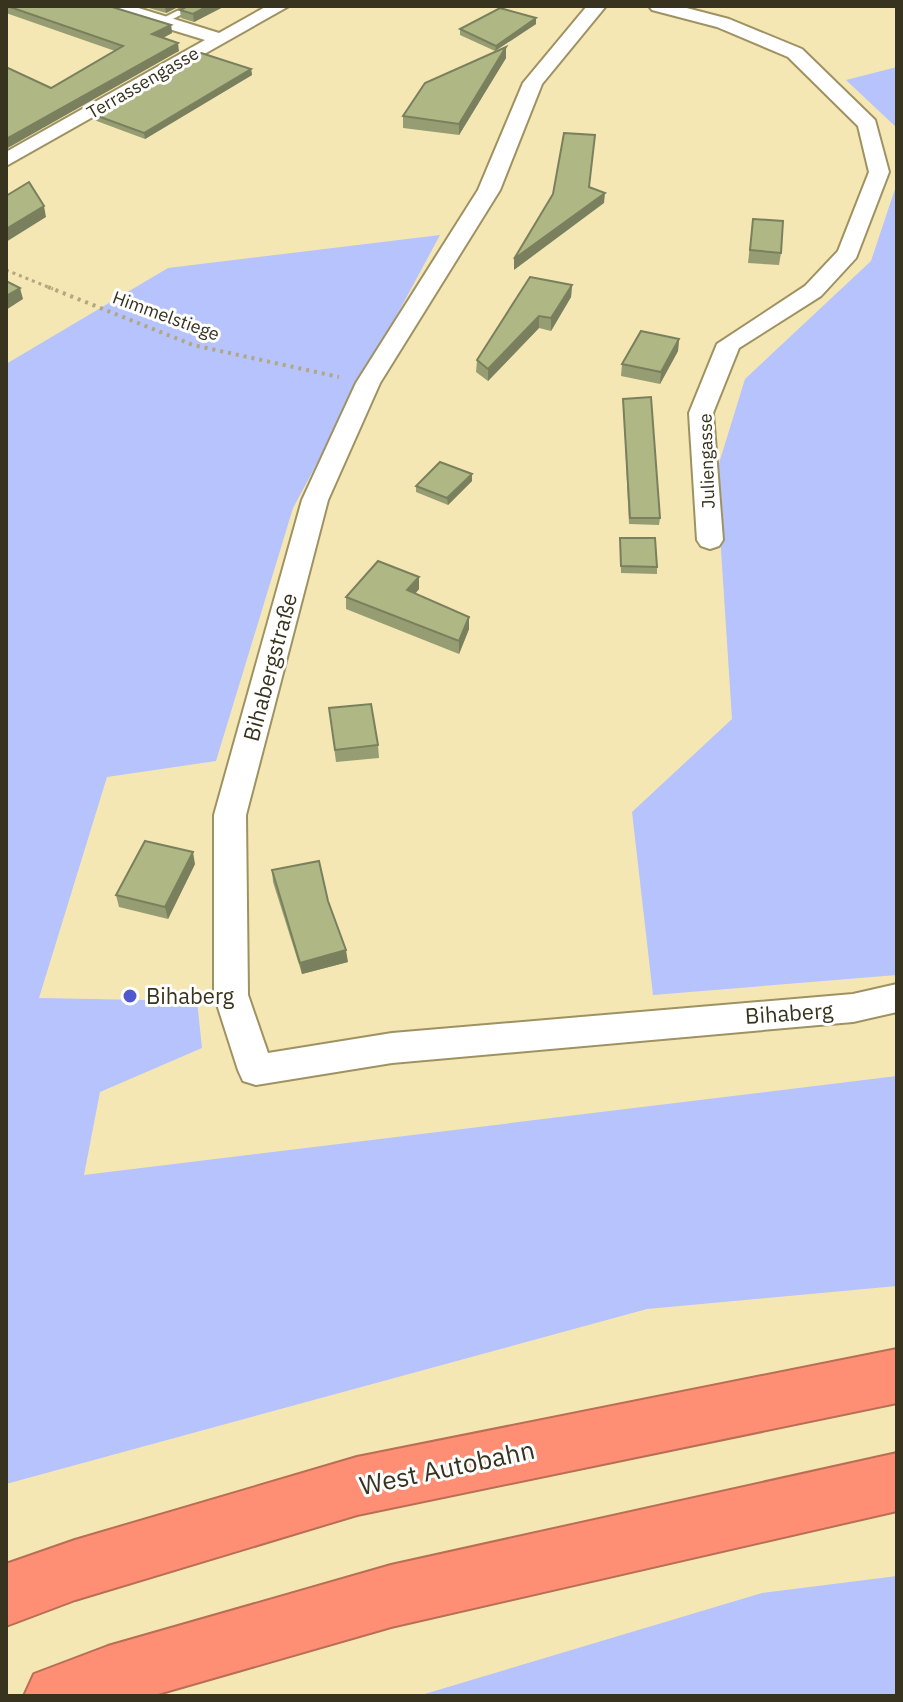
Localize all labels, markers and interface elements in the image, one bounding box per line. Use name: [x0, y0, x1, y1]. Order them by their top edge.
street label: Terrassengasse: [83, 41, 203, 124]
street label: Himmelstiege: [110, 286, 223, 346]
street label: Juliengasse: [693, 413, 720, 509]
street label: Bihabergstraße: [236, 590, 303, 744]
place label: Bihaberg: [146, 981, 235, 1010]
marker: Bihaberg: [121, 987, 139, 1005]
street label: Bihaberg: [744, 995, 834, 1030]
street label: West Autobahn: [356, 1432, 538, 1502]

